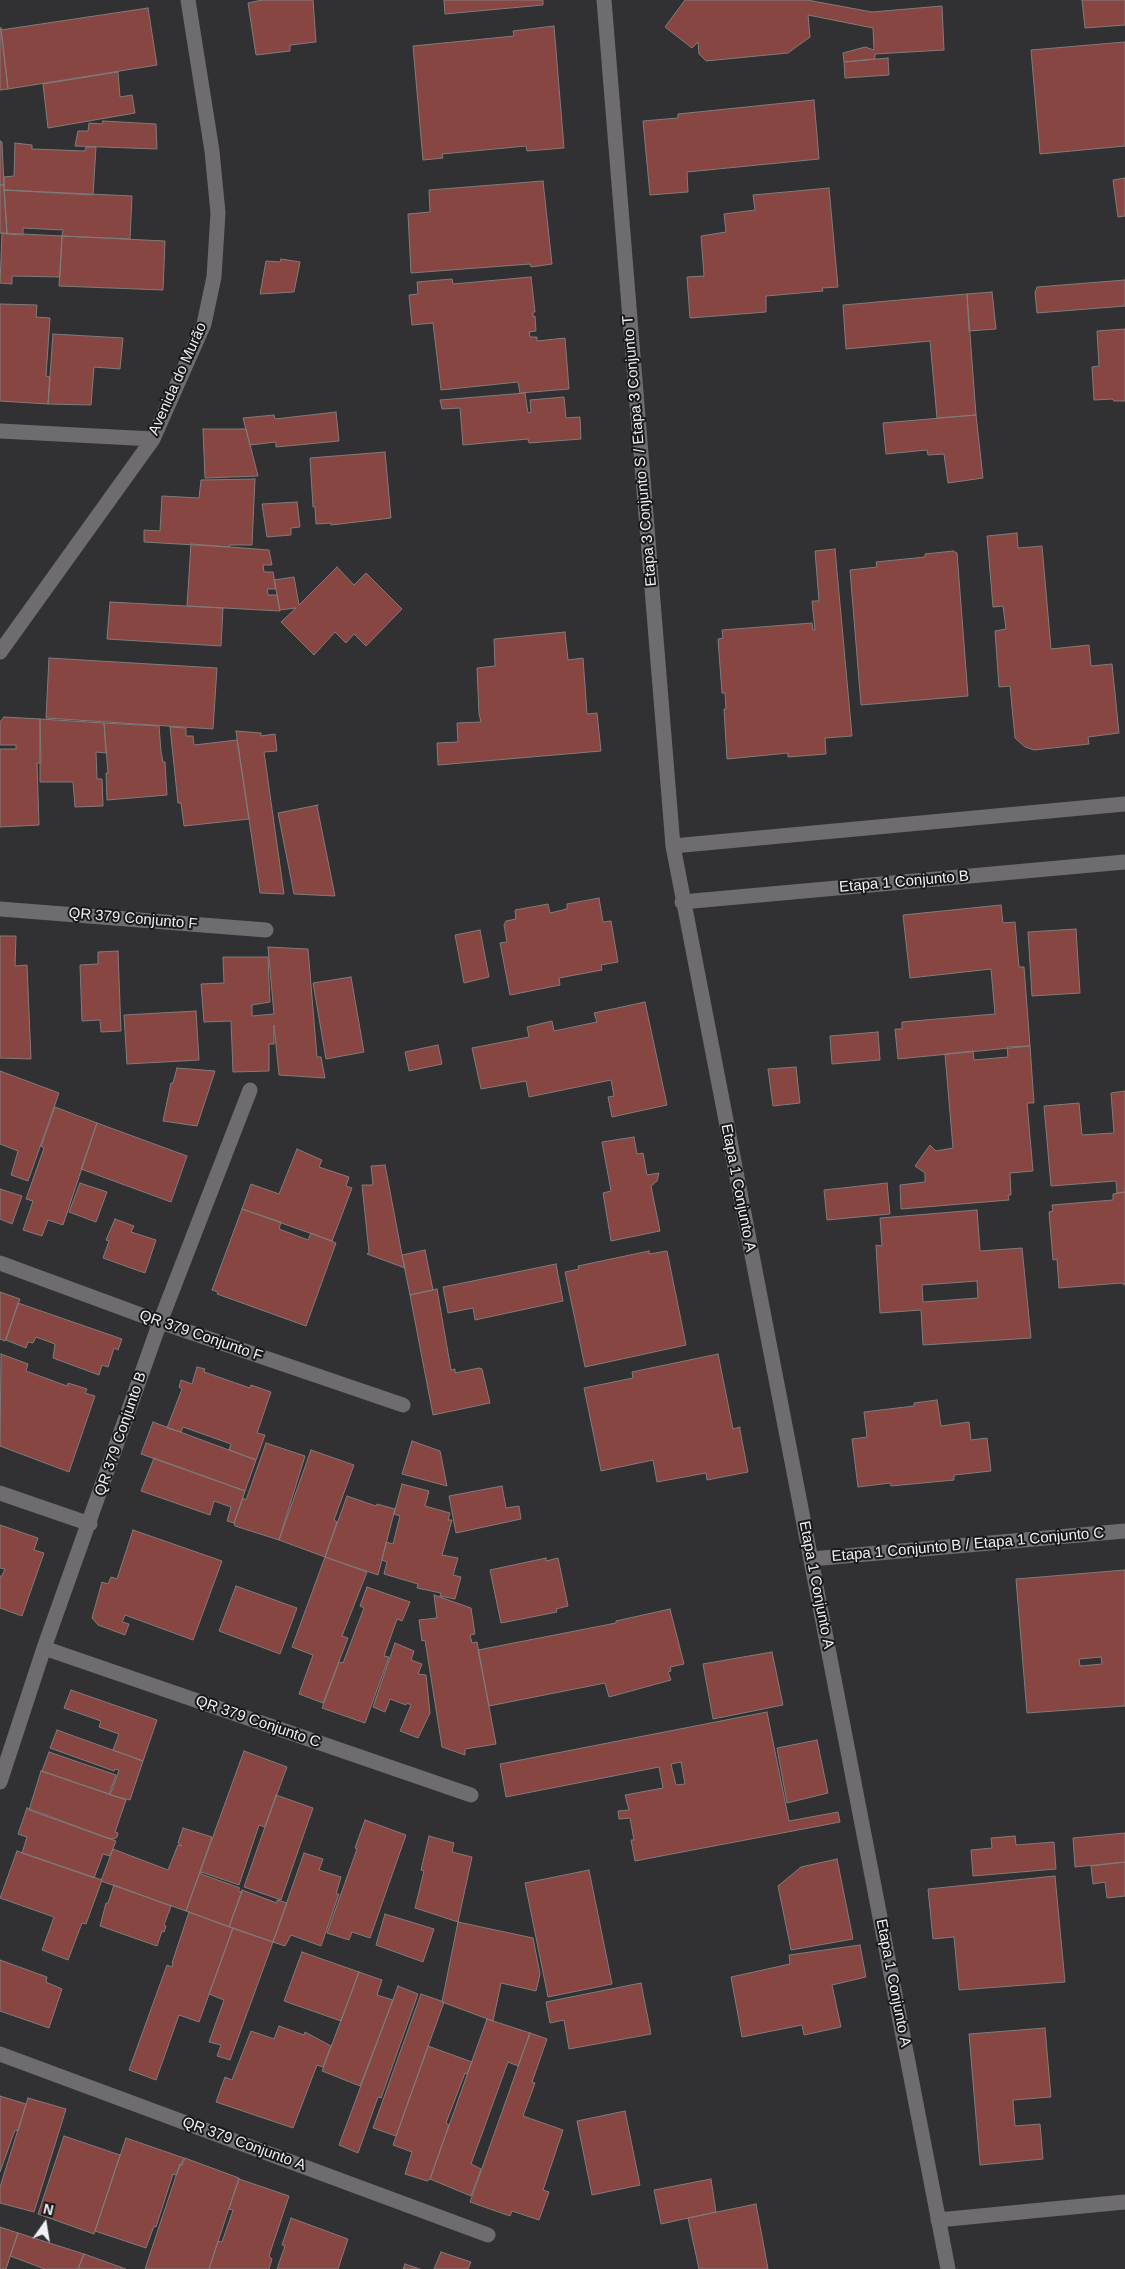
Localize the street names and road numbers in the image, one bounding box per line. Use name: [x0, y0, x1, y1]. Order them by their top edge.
street label: Etapa 3 Conjunto S / Etapa 3 Conjunto T: [619, 315, 661, 587]
street label: Avenida do Murão: [145, 320, 211, 438]
street label: Etapa 1 Conjunto B: [838, 867, 970, 897]
street label: QR 379 Conjunto F: [68, 904, 198, 934]
street label: Etapa 1 Conjunto A: [717, 1122, 759, 1254]
street label: QR 379 Conjunto F: [137, 1306, 265, 1366]
street label: QR 379 Conjunto B: [91, 1370, 151, 1498]
street label: Etapa 1 Conjunto A: [795, 1519, 837, 1651]
street label: Etapa 1 Conjunto B / Etapa 1 Conjunto C: [831, 1524, 1105, 1566]
street label: QR 379 Conjunto C: [193, 1692, 323, 1752]
street label: Etapa 1 Conjunto A: [872, 1917, 914, 2049]
street label: QR 379 Conjunto A: [180, 2113, 308, 2175]

